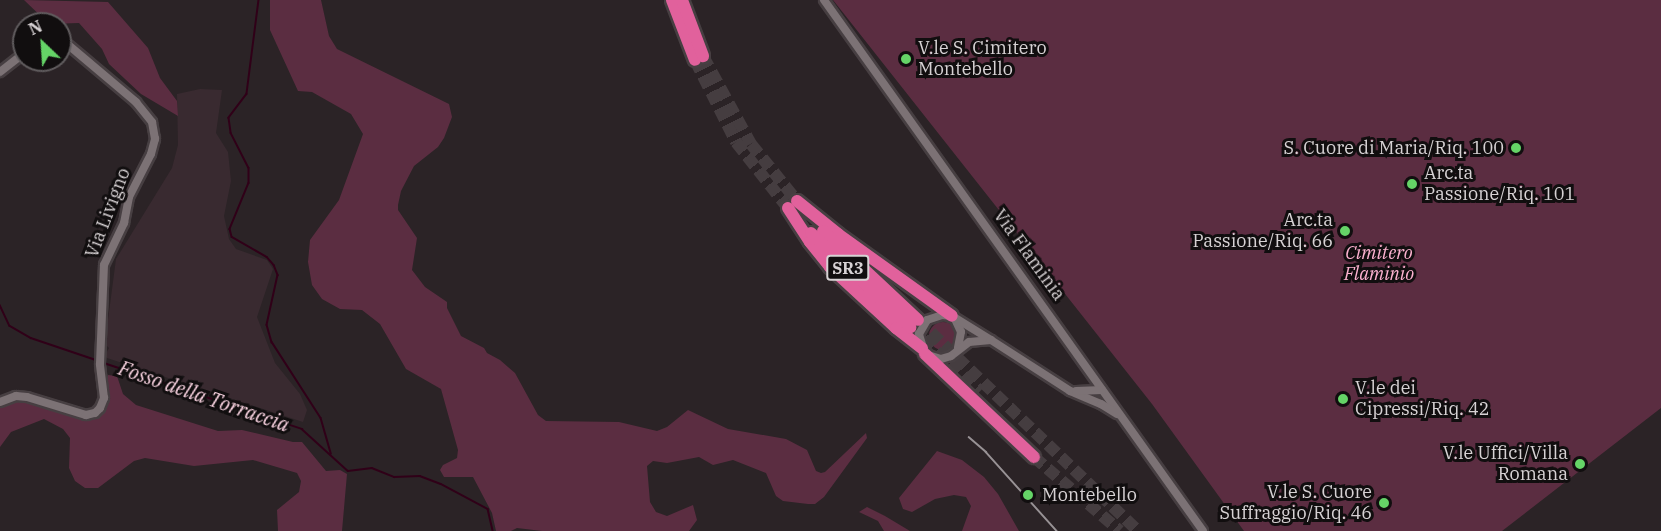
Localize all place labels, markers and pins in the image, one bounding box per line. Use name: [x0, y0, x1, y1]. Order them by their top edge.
place label: V.le S. Cimitero Montebello: [918, 38, 1047, 80]
marker: V.le S. Cimitero Montebello: [899, 52, 913, 66]
place label: S. Cuore di Maria/Riq. 100: [1284, 137, 1504, 159]
marker: S. Cuore di Maria/Riq. 100: [1509, 141, 1523, 155]
place label: Arc.ta Passione/Riq. 101: [1424, 163, 1575, 206]
marker: Arc.ta Passione/Riq. 101: [1405, 177, 1419, 191]
place label: Arc.ta Passione/Riq. 66: [1192, 210, 1333, 252]
marker: Arc.ta Passione/Riq. 66: [1338, 224, 1352, 238]
place label: V.le dei Cipressi/Riq. 42: [1355, 378, 1489, 420]
marker: V.le dei Cipressi/Riq. 42: [1336, 392, 1350, 406]
place label: V.le Uffici/Villa Romana: [1443, 443, 1568, 486]
marker: V.le Uffici/Villa Romana: [1573, 457, 1587, 471]
place label: V.le S. Cuore Suffraggio/Riq. 46: [1219, 482, 1372, 524]
place label: Montebello: [1042, 484, 1137, 506]
marker: Montebello: [1019, 486, 1037, 504]
marker: V.le S. Cuore Suffraggio/Riq. 46: [1377, 496, 1391, 510]

